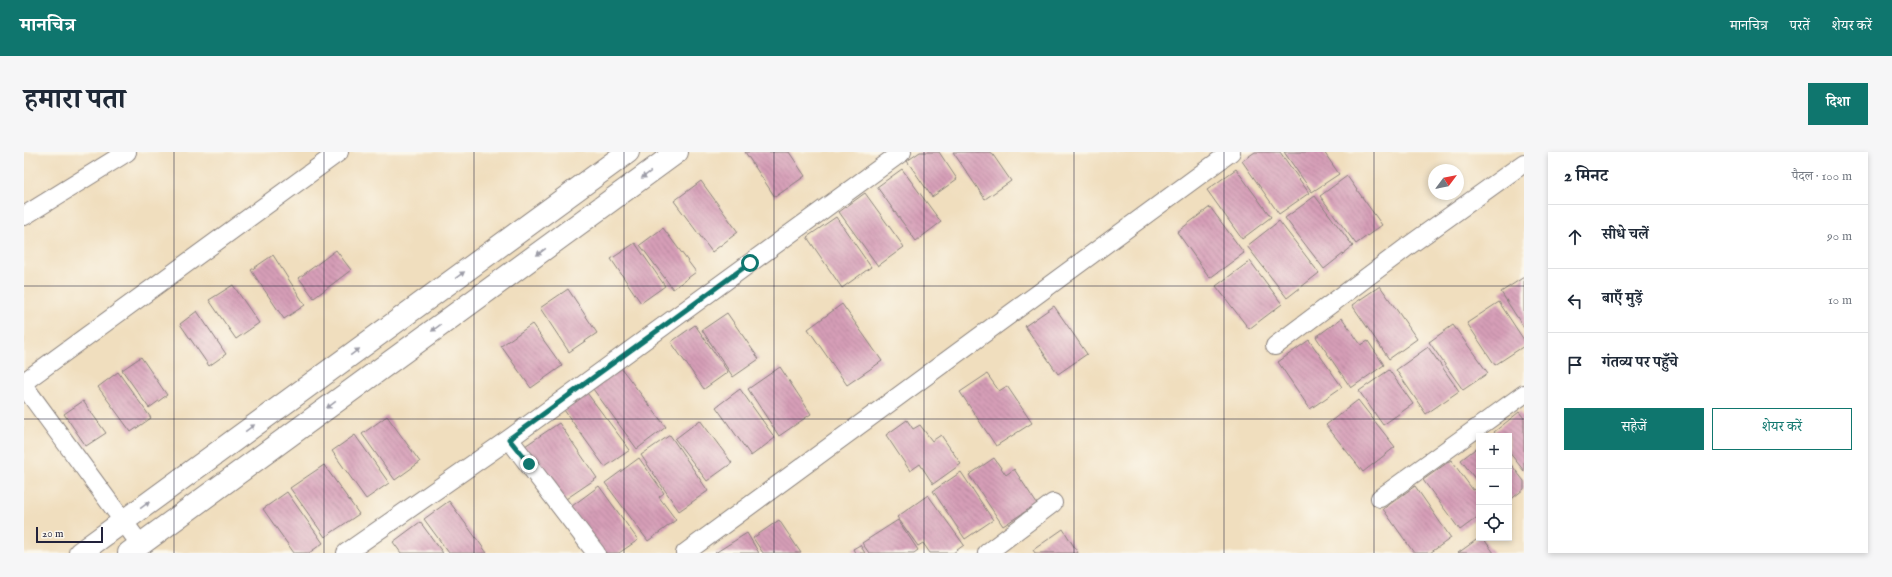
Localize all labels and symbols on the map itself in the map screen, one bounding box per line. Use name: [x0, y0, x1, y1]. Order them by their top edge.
north arrow: [1428, 164, 1464, 200]
one-way arrow: [640, 171, 651, 179]
one-way arrow: [535, 248, 546, 256]
route start: [741, 254, 759, 272]
one-way arrow: [455, 271, 465, 279]
one-way arrow: [430, 324, 441, 333]
one-way arrow: [350, 348, 360, 356]
one-way arrow: [325, 401, 336, 409]
one-way arrow: [245, 424, 255, 432]
route end: [520, 455, 538, 473]
one-way arrow: [140, 501, 150, 509]
scale bar: [36, 525, 103, 544]

